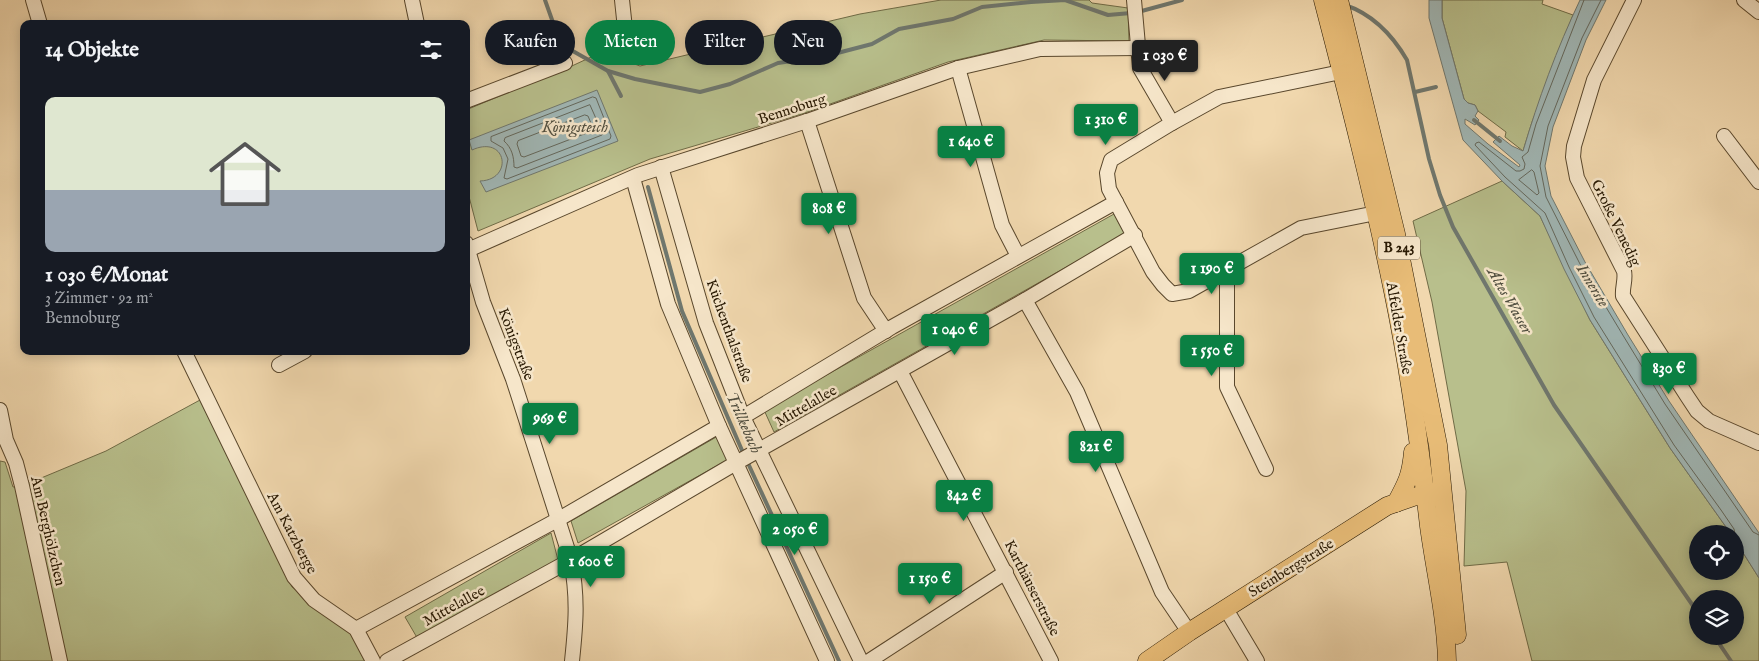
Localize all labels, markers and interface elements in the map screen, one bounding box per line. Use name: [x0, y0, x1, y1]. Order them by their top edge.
chip: Kaufen: [485, 20, 575, 65]
chip: Mieten: [585, 20, 675, 65]
chip: Filter: [685, 20, 764, 65]
chip: Neu: [774, 20, 842, 65]
icon: filters: [417, 36, 445, 64]
text: 14 Objekte: [45, 37, 139, 64]
pin: 1 030 €: [1119, 39, 1211, 82]
text: 1 030 €: [1143, 46, 1187, 66]
street label: Bennoburg: [756, 89, 829, 129]
pin: 1 310 €: [1060, 104, 1152, 146]
text: 1 310 €: [1085, 110, 1127, 130]
water label: Königsteich: [541, 118, 608, 138]
pin: 1 640 €: [925, 126, 1017, 168]
icon: home: [200, 129, 290, 219]
text: 1 640 €: [949, 132, 993, 152]
street label: Große Venedig: [1587, 176, 1646, 270]
pin: 808 €: [794, 192, 864, 235]
text: 808 €: [812, 199, 846, 219]
road number: B 243: [1378, 237, 1420, 260]
pin: 1 190 €: [1166, 252, 1258, 295]
text: 1 190 €: [1190, 259, 1234, 279]
water label: Innerste: [1571, 260, 1613, 312]
text: 1 030 €/Monat: [45, 262, 168, 289]
water label: Altes Wasser: [1481, 262, 1537, 339]
street label: Küchenthalstraße: [702, 277, 757, 385]
street label: Alfelder Straße: [1381, 279, 1417, 376]
text: 3 Zimmer · 92 m²: [45, 289, 153, 309]
street label: Königstraße: [494, 305, 539, 383]
text: Bennoburg: [45, 309, 120, 329]
pin: 1 040 €: [909, 314, 1001, 356]
text: 1 040 €: [932, 320, 978, 340]
pin: 1 550 €: [1166, 334, 1258, 377]
text: 1 550 €: [1191, 341, 1233, 361]
pin: 830 €: [1634, 352, 1704, 395]
text: 830 €: [1653, 359, 1685, 379]
street label: Mittelallee: [772, 381, 840, 431]
water label: Trillkebach: [721, 389, 765, 457]
pin: 969 €: [515, 402, 585, 445]
text: 969 €: [533, 409, 567, 429]
pin: 821 €: [1061, 430, 1131, 473]
text: 821 €: [1080, 437, 1112, 457]
street label: Am Berghölzchen: [26, 473, 70, 588]
pin: 842 €: [929, 480, 999, 522]
text: 842 €: [947, 486, 981, 506]
street label: Am Katzberge: [262, 488, 322, 577]
pin: 2 050 €: [749, 514, 841, 556]
text: 2 050 €: [772, 520, 818, 540]
map controls: [1689, 525, 1744, 645]
button: locate: [1689, 525, 1744, 580]
street label: Steinbergstraße: [1245, 534, 1337, 602]
street label: Karthäuserstraße: [1000, 537, 1064, 639]
pin: 1 600 €: [545, 546, 637, 588]
text: 1 600 €: [569, 552, 613, 572]
pin: 1 150 €: [884, 562, 976, 605]
text: 1 150 €: [909, 569, 951, 589]
street label: Mittelallee: [420, 581, 488, 631]
button: layers: [1689, 590, 1744, 645]

